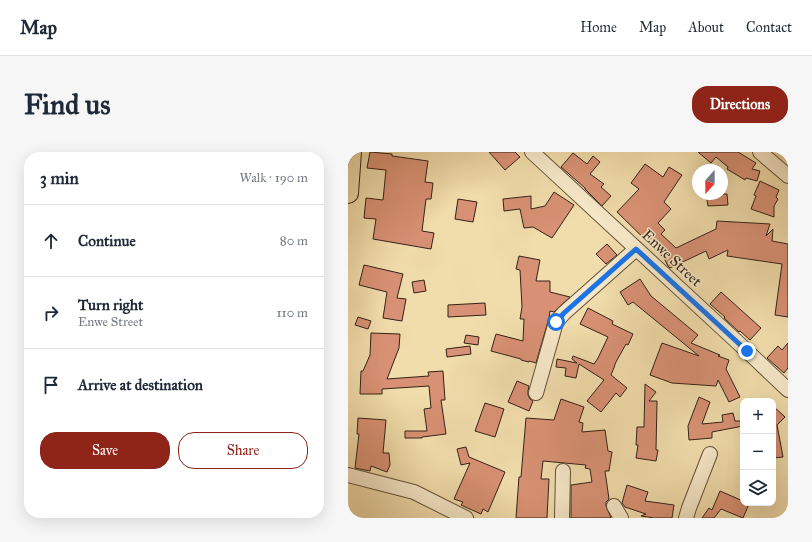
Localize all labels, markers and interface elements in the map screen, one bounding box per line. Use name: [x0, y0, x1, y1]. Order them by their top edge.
text: Map: [20, 16, 57, 39]
text: Home: [580, 19, 617, 36]
text: Map: [639, 19, 666, 36]
text: About: [688, 19, 724, 36]
text: Contact: [746, 19, 792, 36]
button: Directions: [692, 86, 788, 123]
text: Find us: [24, 87, 110, 122]
north arrow: [692, 164, 728, 200]
text: 3 min: [40, 168, 79, 189]
text: Walk · 190 m: [239, 170, 308, 186]
street label: Enwe Street: [638, 226, 706, 291]
icon: ahead: [40, 230, 62, 252]
text: Continue: [78, 232, 136, 250]
text: 80 m: [280, 233, 308, 249]
text: Turn right: [78, 296, 143, 314]
icon: right: [40, 302, 62, 324]
text: 110 m: [276, 305, 308, 321]
route start: [547, 313, 565, 331]
text: Enwe Street: [78, 314, 143, 330]
route end: [738, 342, 756, 360]
icon: arrive: [40, 374, 62, 396]
text: Arrive at destination: [78, 376, 203, 394]
map controls: [740, 398, 776, 506]
button: +: [740, 398, 776, 434]
button: Save: [40, 432, 170, 469]
button: Share: [178, 432, 308, 469]
button: −: [740, 434, 776, 470]
button: layers: [740, 470, 776, 506]

